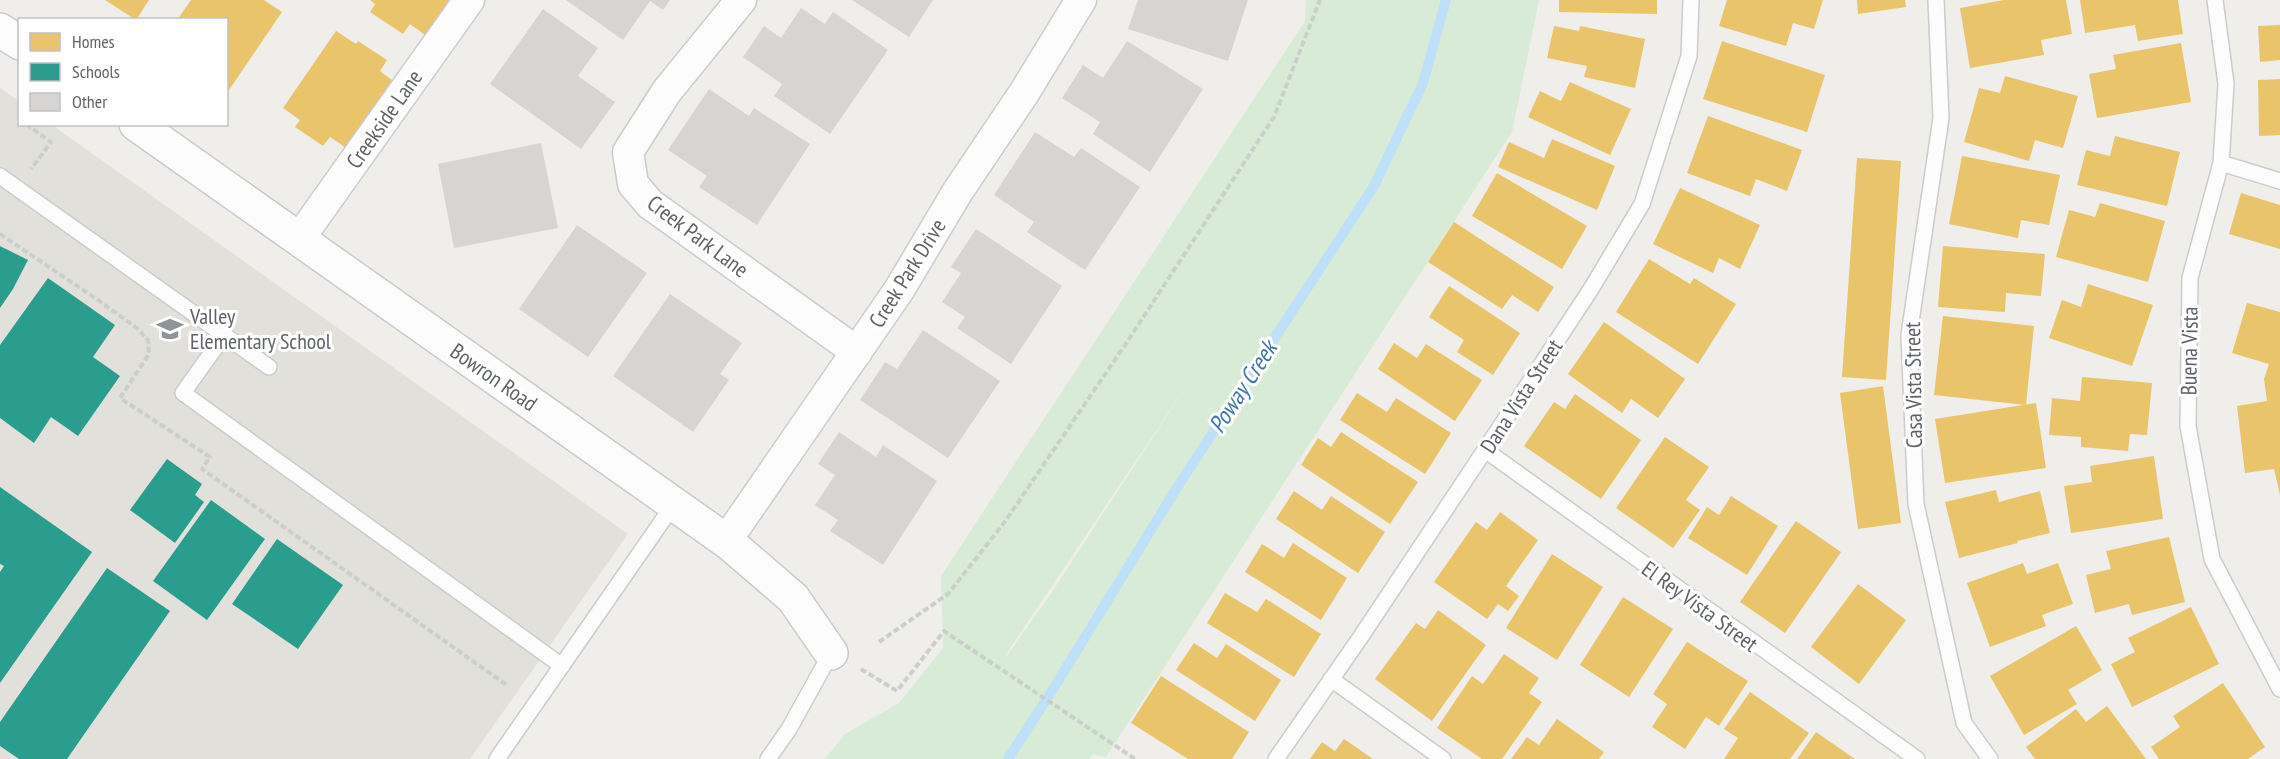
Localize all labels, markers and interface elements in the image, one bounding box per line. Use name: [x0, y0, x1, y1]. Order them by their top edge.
legend: [18, 18, 228, 126]
text: Homes: [72, 30, 115, 53]
text: Schools: [72, 60, 120, 83]
street label: Creekside Lane: [340, 64, 428, 174]
text: Other: [72, 90, 107, 113]
street label: Creek Park Lane: [642, 189, 754, 283]
street label: Creek Park Drive: [862, 213, 952, 333]
place label: Valley Elementary School: [189, 302, 332, 355]
street label: Buena Vista: [2174, 306, 2204, 396]
school or university icon: Valley Elementary School: [155, 314, 185, 344]
street label: Casa Vista Street: [1898, 322, 1928, 448]
water label: Poway Creek: [1201, 333, 1285, 439]
street label: Dana Vista Street: [1474, 334, 1568, 458]
street label: Bowron Road: [445, 337, 543, 417]
street label: El Rey Vista Street: [1636, 554, 1764, 658]

